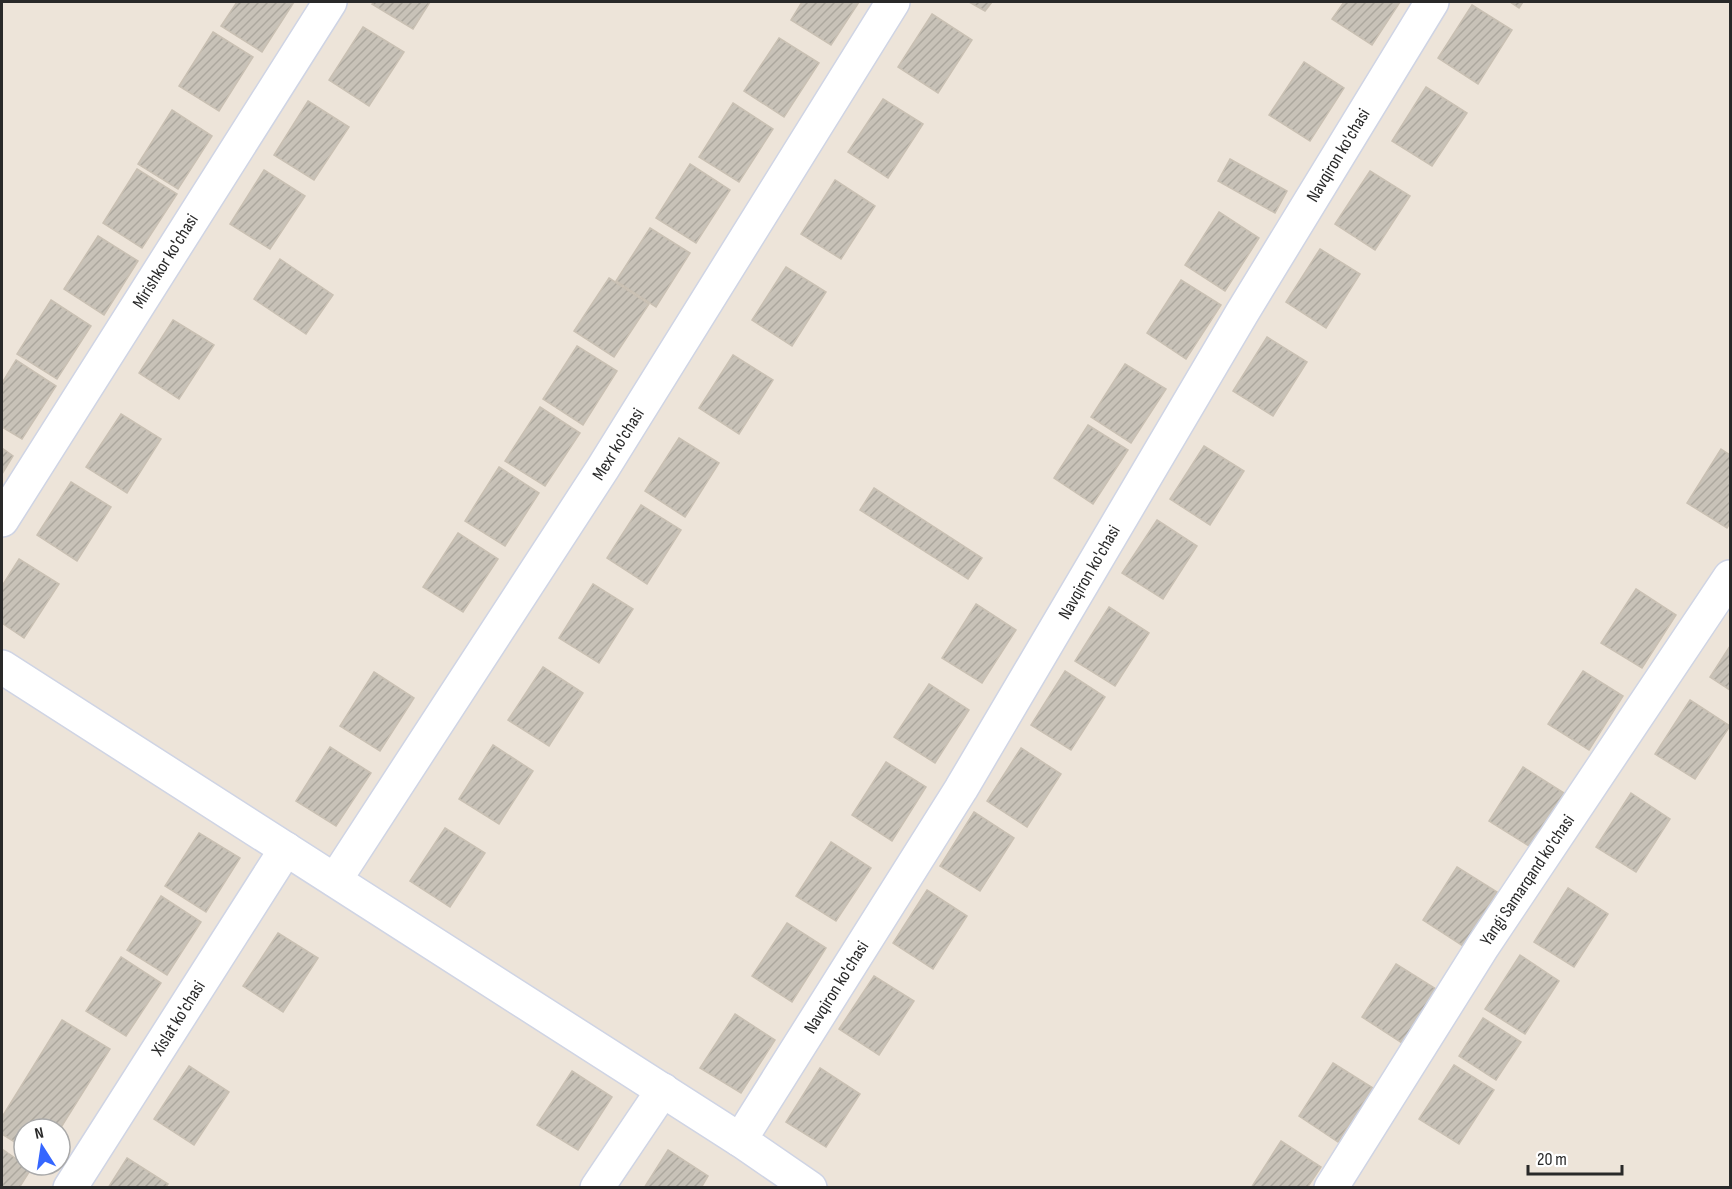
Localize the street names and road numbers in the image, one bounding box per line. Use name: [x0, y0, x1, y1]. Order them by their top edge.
street label: Navqiron ko'chasi: [1302, 105, 1374, 206]
street label: Mirishkor ko'chasi: [128, 210, 203, 312]
street label: Mexr ko'chasi: [588, 404, 649, 484]
street label: Navqiron ko'chasi: [1054, 521, 1125, 623]
street label: Yangi Samarqand ko'chasi: [1476, 811, 1579, 950]
street label: Navqiron ko'chasi: [800, 937, 873, 1037]
street label: Xislat ko'chasi: [147, 977, 210, 1061]

